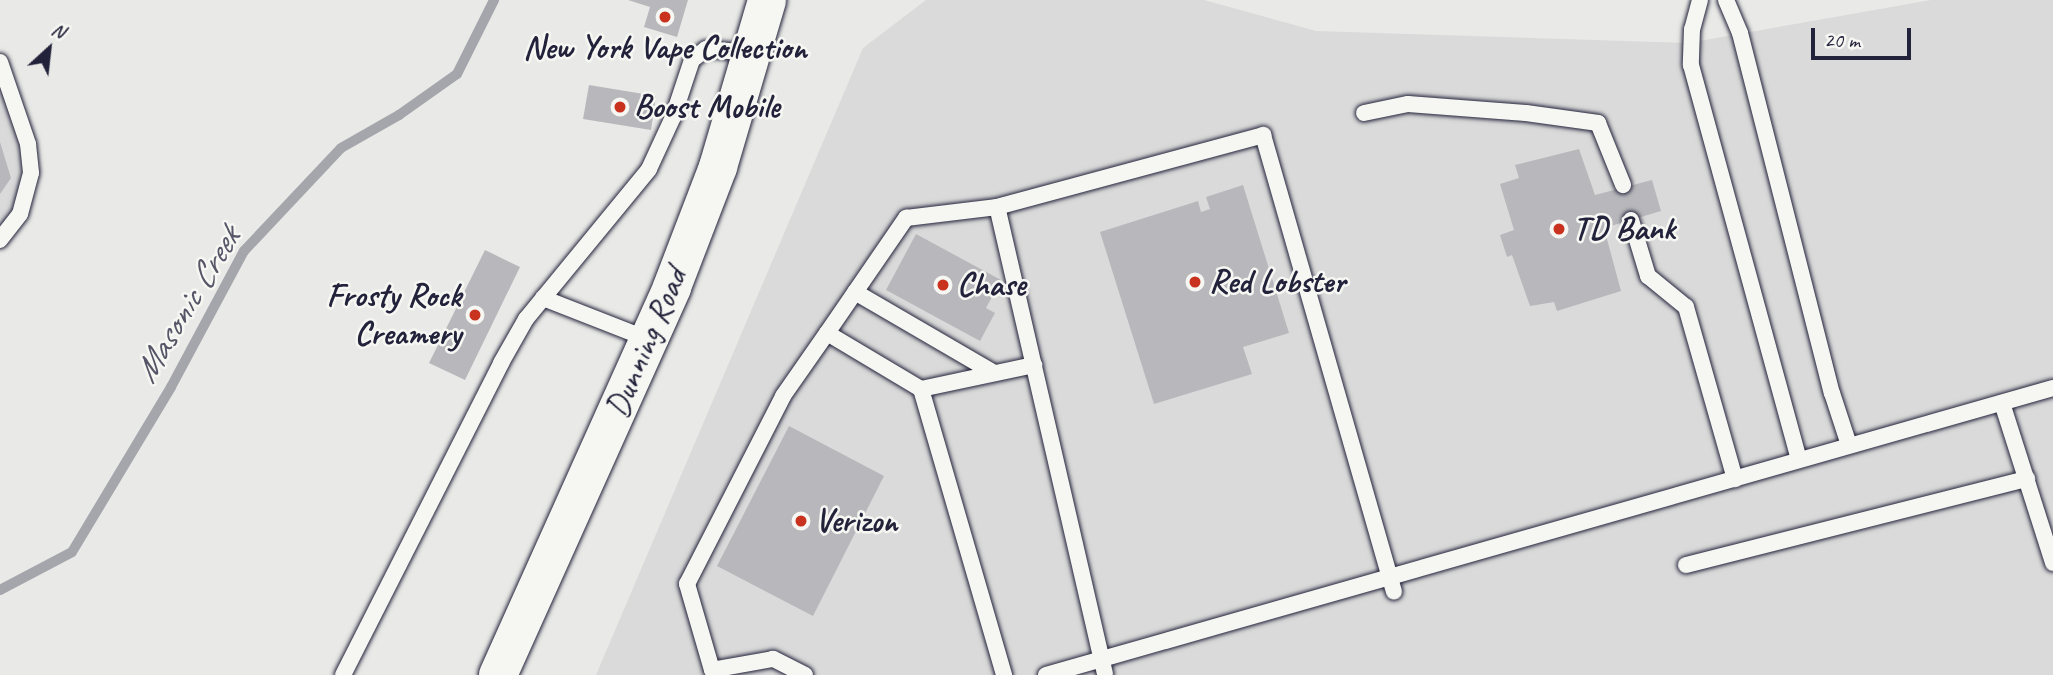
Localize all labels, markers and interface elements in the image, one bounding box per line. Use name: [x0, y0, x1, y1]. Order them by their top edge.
marker: New York Vape Collection: [657, 9, 673, 25]
north arrow: [14, 14, 84, 84]
scale bar: [1815, 14, 1915, 58]
text: N: [48, 17, 69, 44]
text: 20 m: [1824, 27, 1860, 53]
place label: New York Vape Collection: [523, 28, 807, 68]
place label: Boost Mobile: [634, 87, 780, 127]
marker: Boost Mobile: [612, 99, 628, 115]
place label: TD Bank: [1573, 209, 1675, 249]
water label: Masonic Creek: [124, 220, 250, 390]
marker: TD Bank: [1551, 221, 1567, 237]
place label: Red Lobster: [1209, 262, 1345, 302]
street label: Dunning Road: [598, 263, 696, 423]
place label: Chase: [957, 265, 1026, 305]
marker: Red Lobster: [1187, 274, 1203, 290]
place label: Frosty Rock Creamery: [326, 276, 461, 354]
marker: Chase: [935, 277, 951, 293]
marker: Frosty Rock Creamery: [467, 307, 483, 323]
place label: Verizon: [815, 501, 897, 541]
marker: Verizon: [793, 513, 809, 529]

